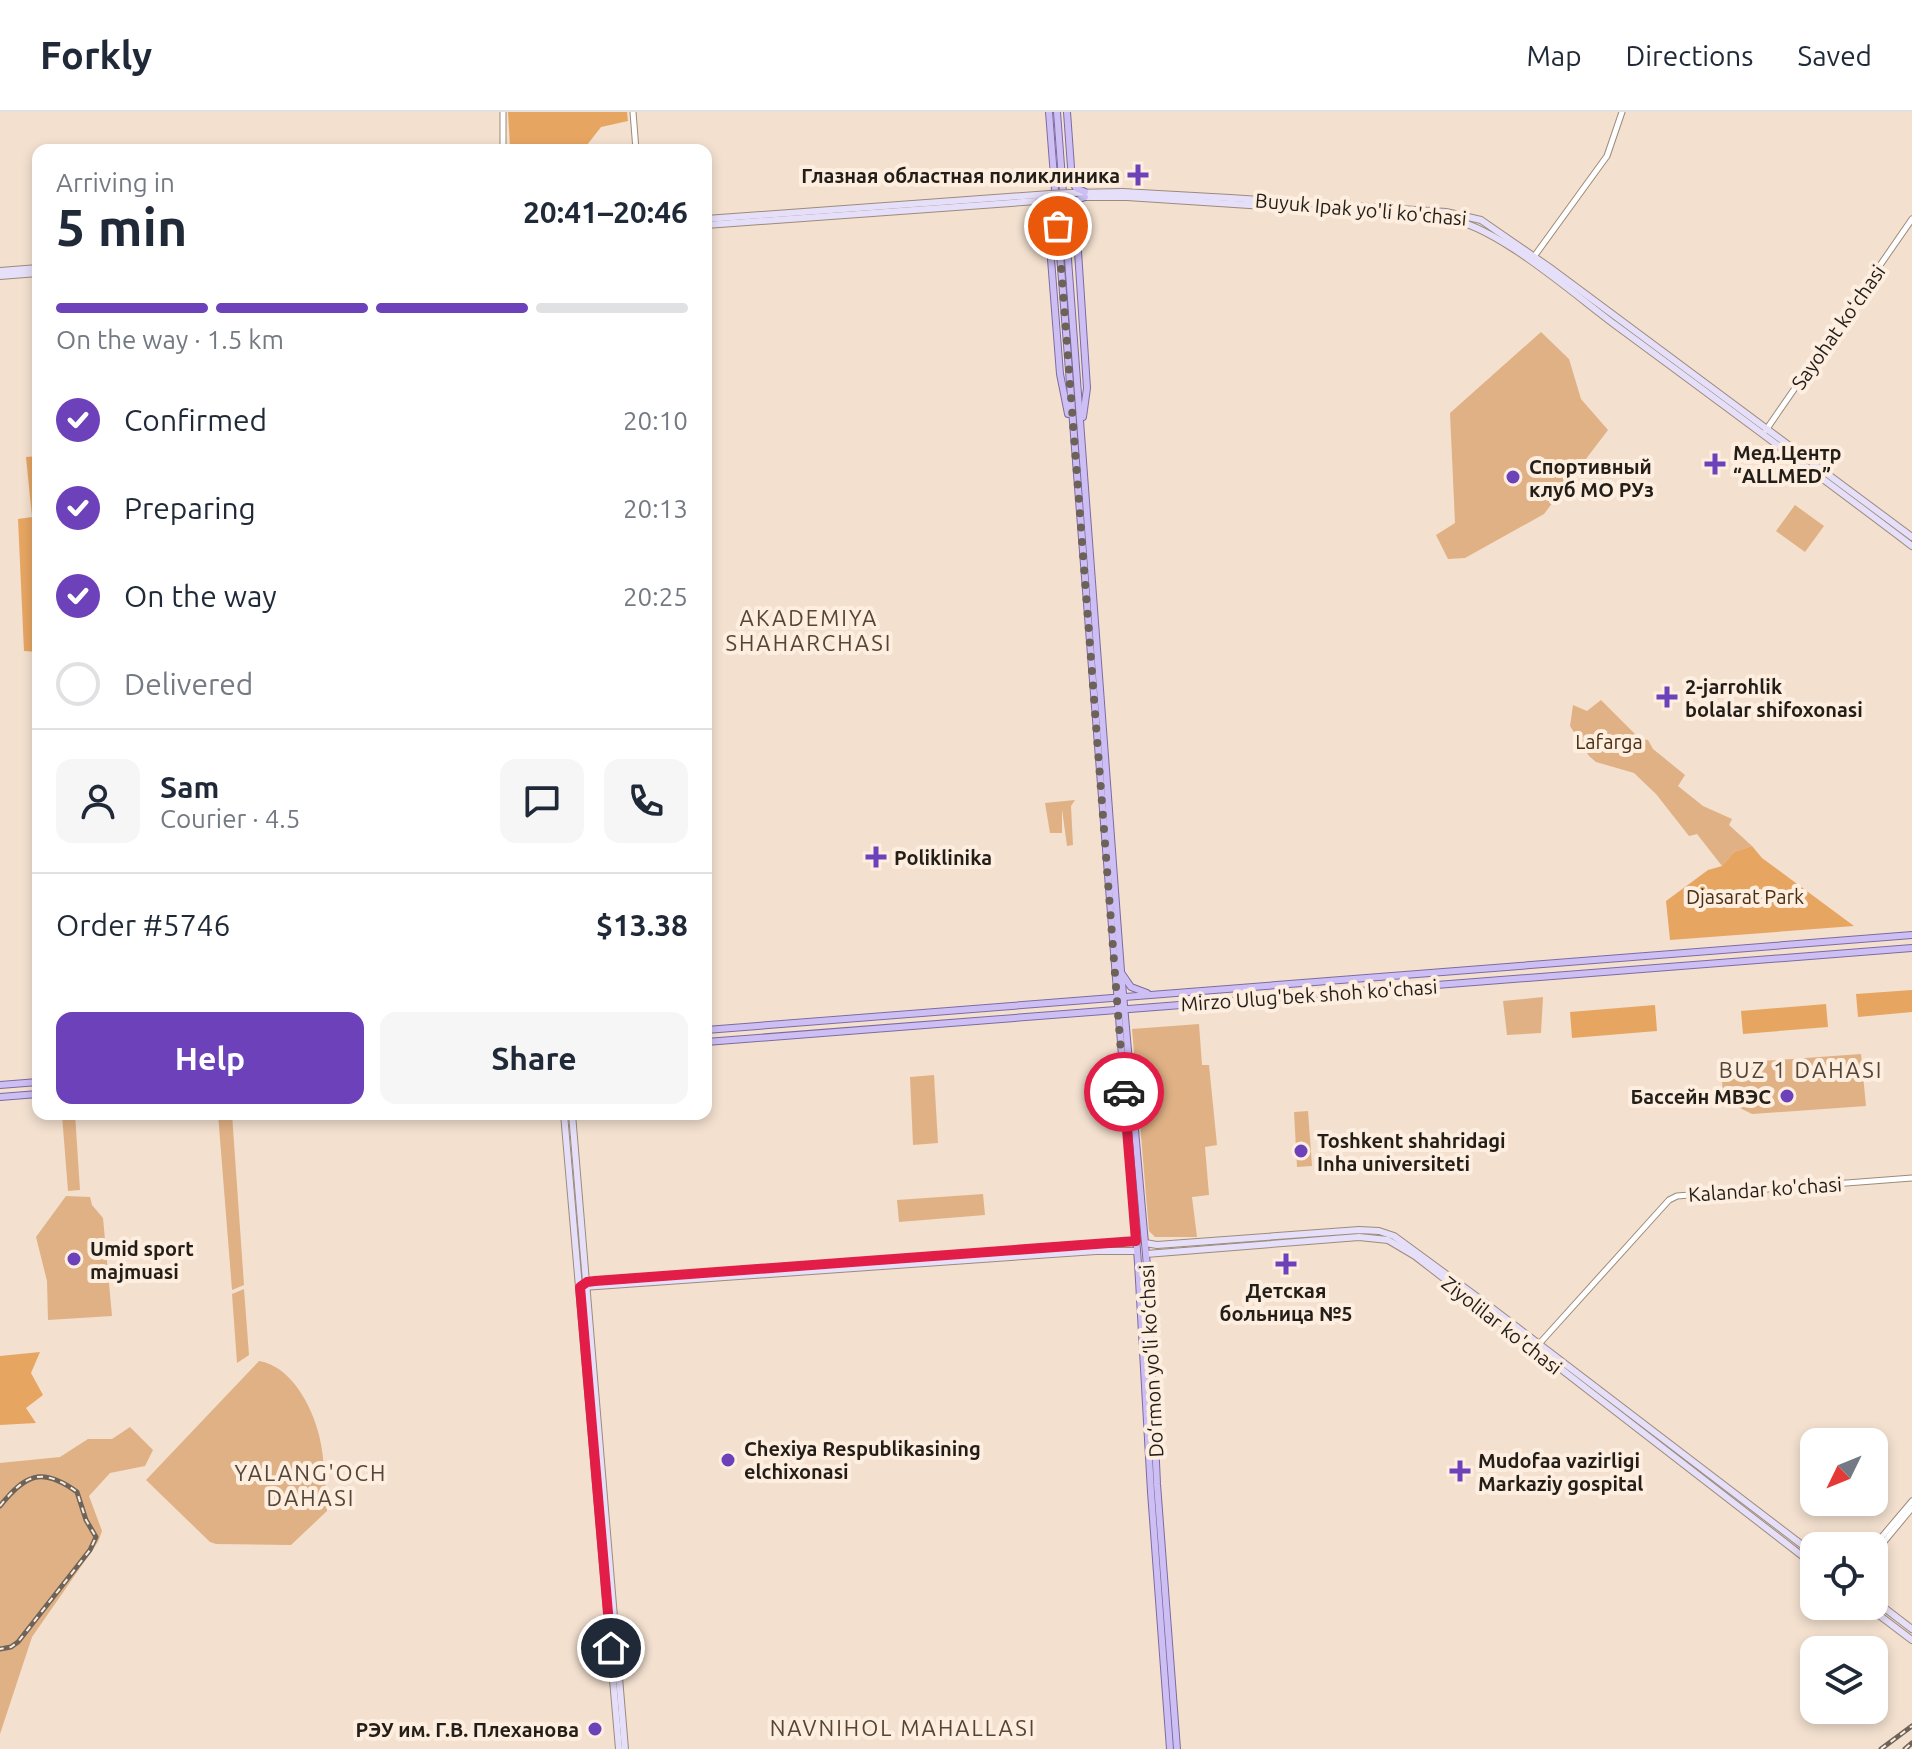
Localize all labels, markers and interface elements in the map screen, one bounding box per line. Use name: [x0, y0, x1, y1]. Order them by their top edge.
text: Forkly: [40, 34, 152, 76]
text: Map: [1526, 40, 1582, 71]
text: Directions: [1626, 40, 1753, 71]
text: Saved: [1797, 40, 1872, 71]
place label: Глазная областная поликлиника: [801, 164, 1120, 187]
marker: Глазная областная поликлиника: [1127, 164, 1149, 186]
text: Arriving in: [56, 168, 175, 197]
street label: Buyuk Ipak yo'li ko'chasi: [1254, 188, 1468, 230]
pin: [1024, 192, 1092, 260]
text: 20:41–20:46: [523, 195, 688, 229]
text: 5 min: [56, 198, 187, 256]
icon: bag: [1036, 204, 1080, 248]
street label: Sayohat koʻchasi: [1787, 260, 1889, 394]
text: On the way · 1.5 km: [56, 325, 284, 354]
icon: check: [56, 398, 100, 442]
text: Confirmed: [124, 403, 267, 437]
text: 20:10: [623, 406, 688, 435]
place label: Мед.Центр “ALLMED”: [1733, 441, 1842, 487]
marker: Мед.Центр “ALLMED”: [1704, 453, 1726, 475]
place label: Спортивный клуб МО РУз: [1529, 455, 1654, 501]
marker: Спортивный клуб МО РУз: [1504, 468, 1522, 486]
icon: check: [56, 486, 100, 530]
text: Preparing: [124, 491, 256, 525]
text: 20:13: [623, 494, 688, 523]
icon: check: [56, 574, 100, 618]
text: On the way: [124, 579, 277, 613]
text: 20:25: [623, 582, 688, 611]
district label: AKADEMIYA SHAHARCHASI: [726, 605, 892, 655]
text: Delivered: [124, 667, 253, 701]
place label: 2-jarrohlik bolalar shifoxonasi: [1685, 675, 1863, 721]
marker: 2-jarrohlik bolalar shifoxonasi: [1656, 686, 1678, 708]
park label: Lafarga: [1575, 730, 1643, 753]
button: person: [56, 759, 140, 843]
button: chat: [500, 759, 584, 843]
button: phone: [604, 759, 688, 843]
text: Sam: [160, 770, 219, 804]
text: Courier · 4.5: [160, 804, 300, 833]
marker: Poliklinika: [865, 846, 887, 868]
place label: Poliklinika: [894, 846, 992, 869]
park label: Djasarat Park: [1686, 885, 1804, 908]
text: Order #5746: [56, 908, 230, 942]
text: $13.38: [596, 908, 688, 942]
street label: Mirzo Ulug'bek shoh ko'chasi: [1180, 975, 1438, 1015]
button: Help: [56, 1012, 364, 1104]
button: Share: [380, 1012, 688, 1104]
courier: [1084, 1052, 1164, 1132]
district label: BUZ 1 DAHASI: [1719, 1057, 1883, 1082]
icon: car: [1102, 1070, 1146, 1114]
place label: Бассейн МВЭС: [1630, 1085, 1771, 1108]
marker: Бассейн МВЭС: [1778, 1087, 1796, 1105]
place label: Toshkent shahridagi Inha universiteti: [1317, 1129, 1506, 1175]
marker: Toshkent shahridagi Inha universiteti: [1292, 1142, 1310, 1160]
street label: Kalandar ko'chasi: [1687, 1172, 1843, 1206]
place label: Umid sport majmuasi: [90, 1237, 194, 1283]
marker: Umid sport majmuasi: [65, 1250, 83, 1268]
marker: Детская больница №5: [1275, 1253, 1297, 1275]
street label: Do‘rmon yo‘li ko‘chasi: [1134, 1264, 1168, 1458]
street label: Ziyolilar ko'chasi: [1437, 1271, 1567, 1379]
place label: Детская больница №5: [1219, 1279, 1353, 1325]
north arrow: [1800, 1428, 1888, 1516]
map controls: [1800, 1428, 1888, 1724]
place label: Chexiya Respublikasining elchixonasi: [744, 1437, 981, 1483]
place label: Mudofaa vazirligi Markaziy gospital: [1478, 1449, 1643, 1495]
marker: Chexiya Respublikasining elchixonasi: [719, 1451, 737, 1469]
district label: YALANG'OCH DAHASI: [235, 1460, 387, 1510]
marker: Mudofaa vazirligi Markaziy gospital: [1449, 1460, 1471, 1482]
button: locate: [1800, 1532, 1888, 1620]
pin: [577, 1614, 645, 1682]
icon: home: [589, 1626, 633, 1670]
button: layers: [1800, 1636, 1888, 1724]
district label: NAVNIHOL MAHALLASI: [770, 1715, 1036, 1740]
place label: РЭУ им. Г.В. Плеханова: [356, 1718, 579, 1741]
marker: РЭУ им. Г.В. Плеханова: [586, 1720, 604, 1738]

